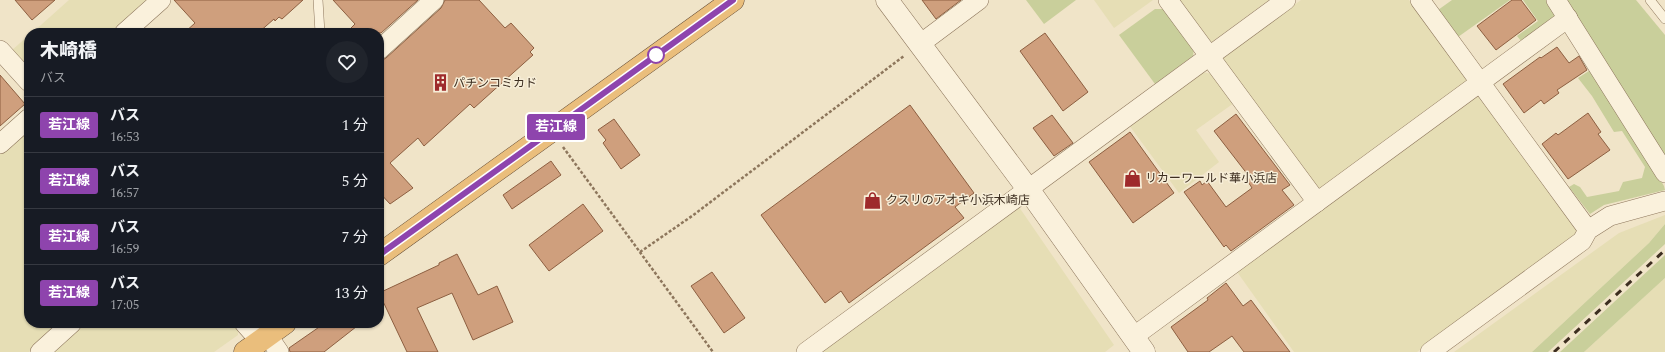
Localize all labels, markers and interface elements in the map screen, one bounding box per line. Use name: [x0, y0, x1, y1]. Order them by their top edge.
text: 木崎橋: [40, 37, 97, 66]
button: heart: [326, 41, 368, 83]
unlabelled marker: [647, 46, 665, 64]
text: バス: [40, 68, 66, 88]
building icon: パチンコミカド: [430, 73, 450, 93]
place label: パチンコミカド: [453, 74, 537, 93]
text: バス: [110, 104, 140, 127]
text: 若江線: [48, 114, 90, 135]
text: 1 分: [342, 114, 368, 137]
line badge: 若江線: [533, 114, 579, 140]
text: 若江線: [535, 116, 577, 137]
text: 16:53: [110, 127, 139, 147]
text: バス: [110, 160, 140, 183]
shop icon: リカーワールド華小浜店: [1122, 168, 1142, 188]
place label: リカーワールド華小浜店: [1145, 169, 1277, 188]
text: 若江線: [48, 170, 90, 191]
text: 5 分: [342, 170, 368, 193]
text: 16:57: [110, 183, 139, 203]
shop icon: クスリのアオキ小浜木崎店: [863, 190, 883, 210]
place label: クスリのアオキ小浜木崎店: [886, 191, 1030, 210]
text: バス: [110, 216, 140, 239]
text: 若江線: [48, 226, 90, 247]
text: 7 分: [342, 226, 368, 249]
text: 16:59: [110, 239, 139, 259]
text: バス: [110, 272, 140, 295]
text: 若江線: [48, 282, 90, 303]
text: 13 分: [334, 282, 368, 305]
text: 17:05: [110, 295, 139, 315]

